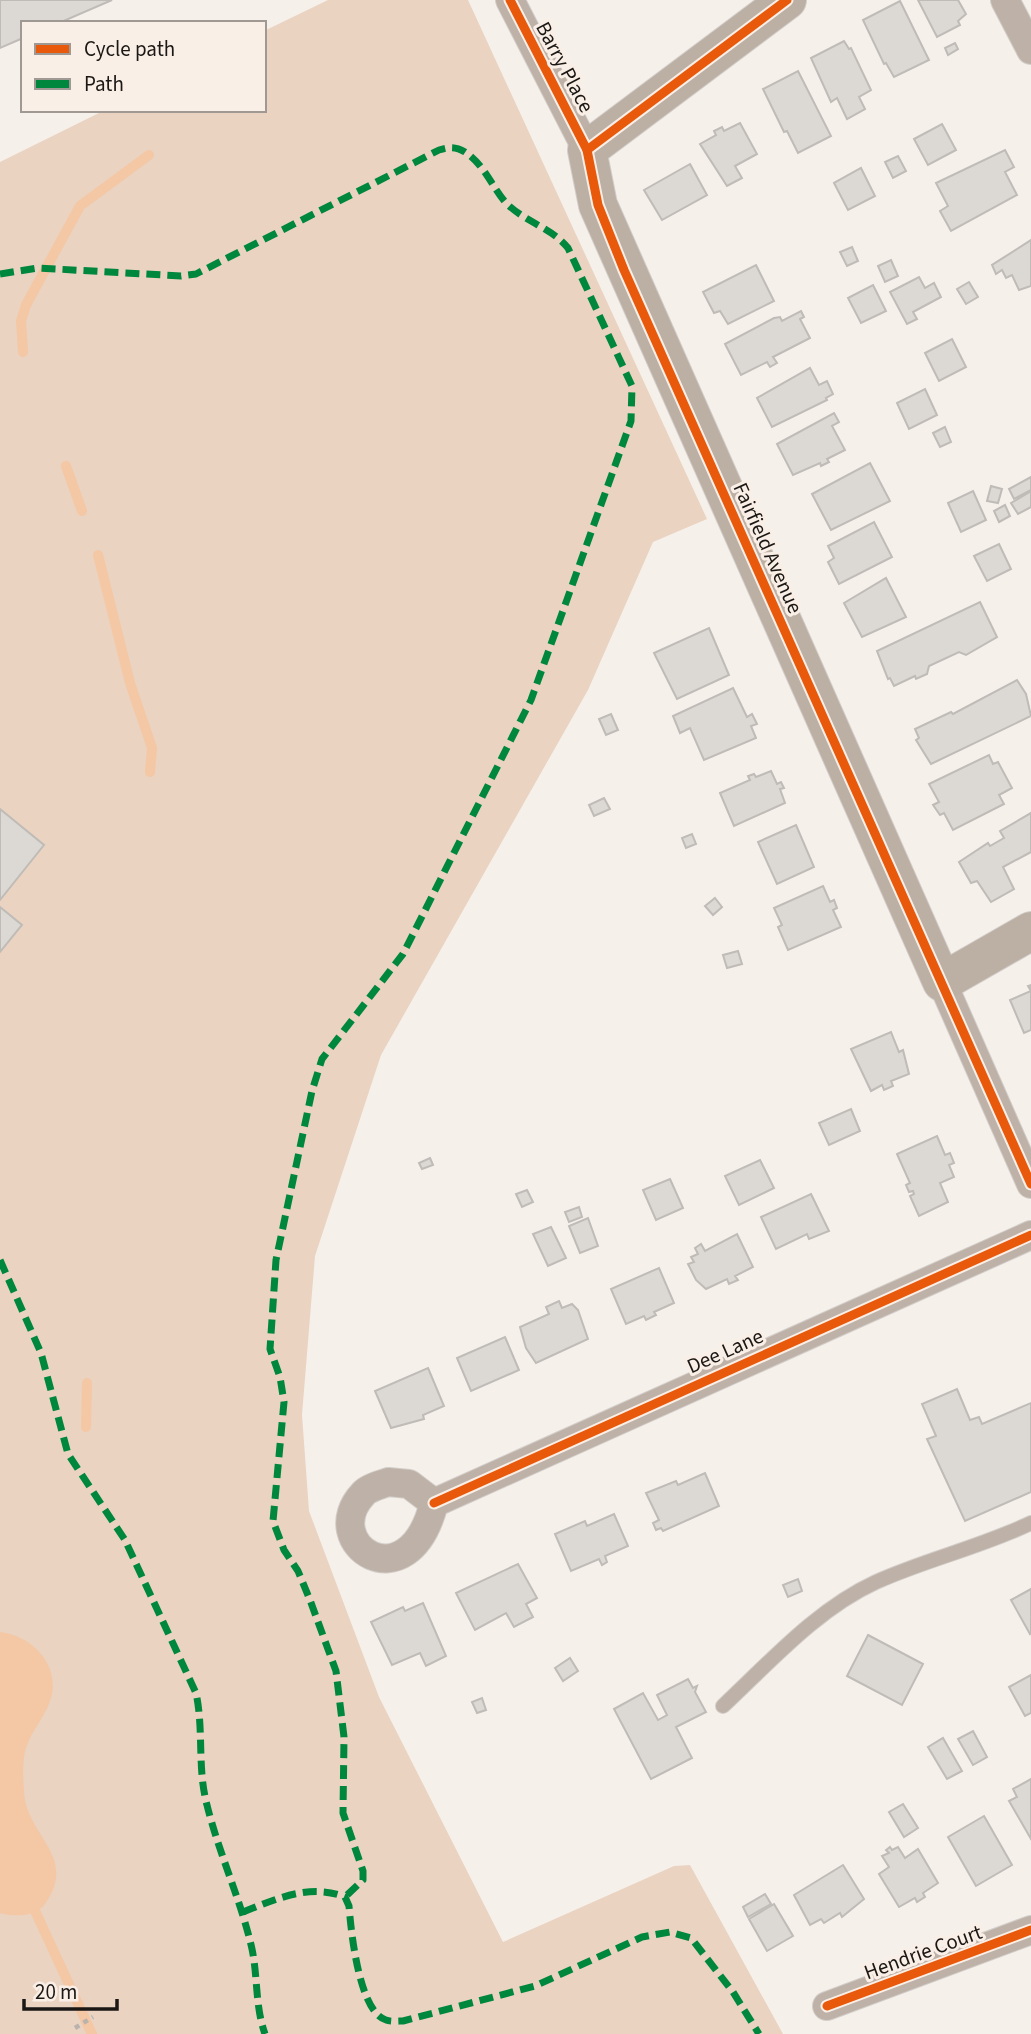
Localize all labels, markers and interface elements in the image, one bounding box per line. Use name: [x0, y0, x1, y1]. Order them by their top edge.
street label: Barry Place: [528, 16, 602, 118]
legend: [21, 21, 266, 112]
text: Cycle path: [84, 34, 175, 64]
text: Path: [84, 69, 124, 99]
street label: Fairfield Avenue: [726, 478, 810, 618]
street label: Dee Lane: [682, 1321, 768, 1381]
street label: Hendrie Court: [860, 1917, 986, 1987]
scale bar: [24, 1968, 117, 2012]
text: 20 m: [35, 1977, 77, 2007]

